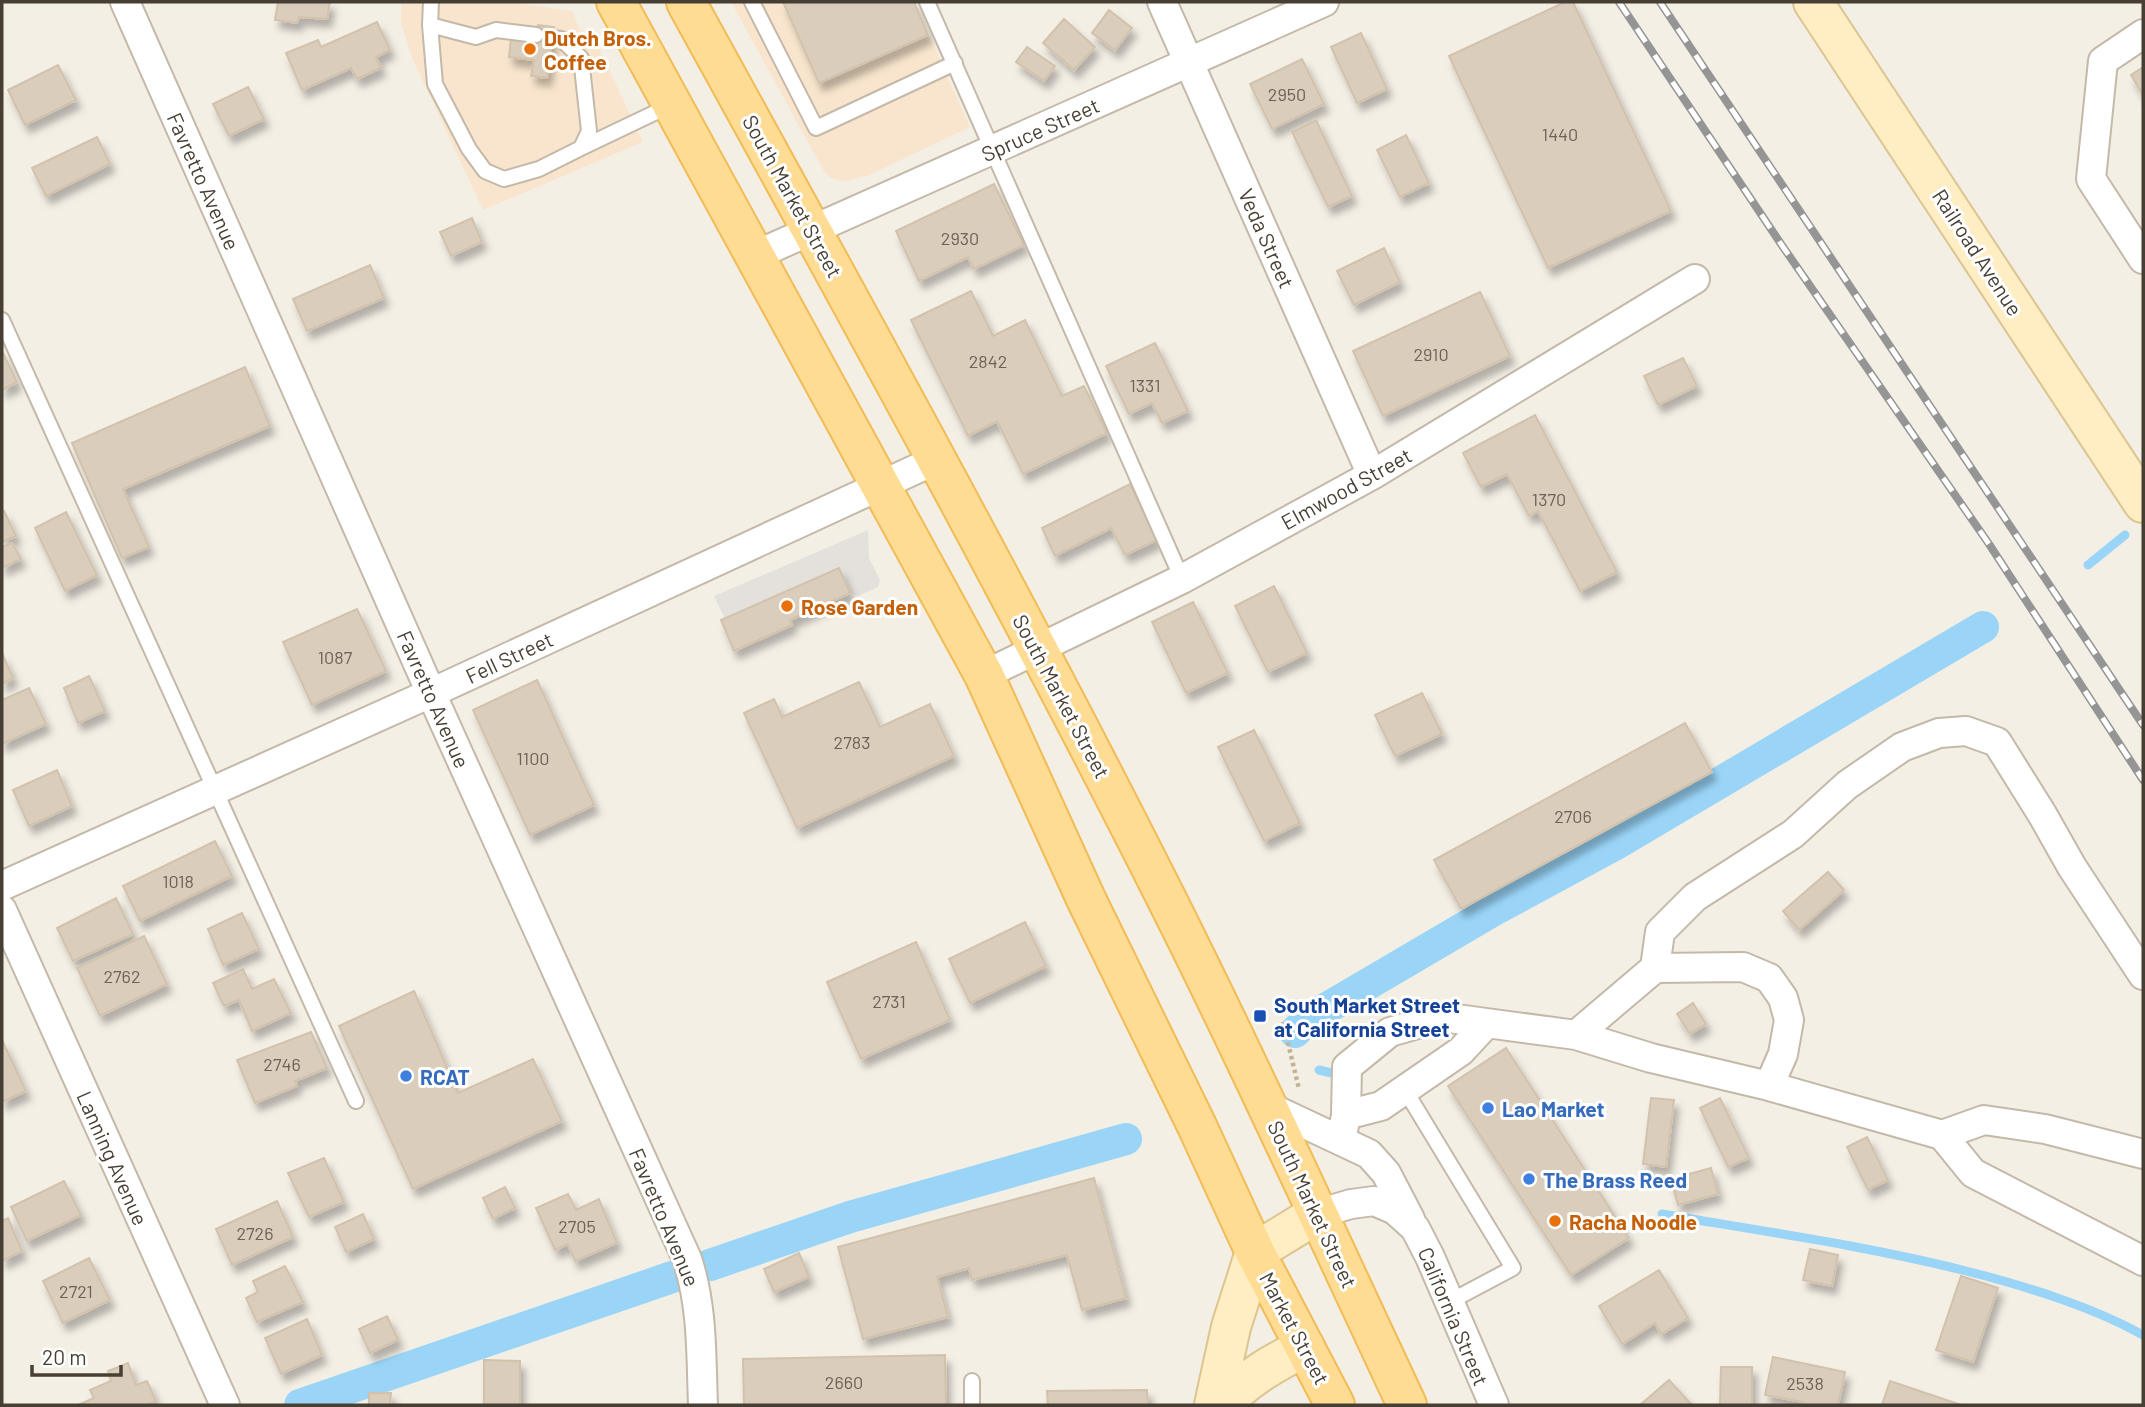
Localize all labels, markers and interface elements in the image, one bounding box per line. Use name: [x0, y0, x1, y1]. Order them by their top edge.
place label: Dutch Bros. Coffee: [544, 25, 652, 74]
marker: Dutch Bros. Coffee: [522, 41, 538, 57]
house number: 2950: [1268, 83, 1306, 105]
street label: Spruce Street: [977, 92, 1103, 166]
street label: Favretto Avenue: [163, 108, 245, 254]
street label: South Market Street: [738, 110, 848, 282]
house number: 1440: [1542, 123, 1578, 145]
street label: Veda Street: [1234, 184, 1300, 292]
street label: Railroad Avenue: [1928, 184, 2028, 320]
house number: 2930: [941, 227, 979, 249]
house number: 2910: [1413, 343, 1449, 365]
house number: 2842: [969, 350, 1007, 372]
house number: 1331: [1129, 374, 1161, 396]
street label: Elmwood Street: [1276, 442, 1416, 534]
house number: 1370: [1532, 488, 1566, 510]
place label: Rose Garden: [801, 594, 918, 619]
marker: Rose Garden: [779, 598, 795, 614]
street label: South Market Street: [1008, 610, 1116, 782]
street label: Favretto Avenue: [393, 626, 475, 772]
street label: Fell Street: [461, 626, 557, 688]
house number: 1087: [318, 646, 353, 668]
house number: 2783: [834, 731, 870, 753]
house number: 1100: [517, 747, 550, 769]
house number: 2706: [1554, 805, 1592, 827]
house number: 1018: [162, 870, 194, 892]
house number: 2762: [103, 965, 141, 987]
house number: 2731: [872, 990, 906, 1012]
place label: South Market Street at California Street: [1274, 992, 1460, 1041]
marker: South Market Street at California Street: [1252, 1008, 1268, 1024]
house number: 2746: [263, 1053, 301, 1075]
place label: RCAT: [420, 1064, 470, 1089]
marker: RCAT: [398, 1068, 414, 1084]
street label: Lanning Avenue: [72, 1087, 154, 1229]
place label: Lao Market: [1502, 1096, 1605, 1121]
marker: Lao Market: [1480, 1100, 1496, 1116]
street label: South Market Street: [1263, 1116, 1363, 1292]
street label: Favretto Avenue: [625, 1144, 705, 1290]
place label: The Brass Reed: [1543, 1167, 1687, 1192]
marker: The Brass Reed: [1521, 1171, 1537, 1187]
place label: Racha Noodle: [1569, 1209, 1697, 1234]
marker: Racha Noodle: [1547, 1213, 1563, 1229]
house number: 2705: [558, 1215, 596, 1237]
house number: 2726: [236, 1222, 274, 1244]
street label: California Street: [1414, 1243, 1494, 1389]
street label: Market Street: [1255, 1268, 1335, 1388]
house number: 2721: [59, 1280, 93, 1302]
scale bar: [32, 1334, 121, 1378]
text: 20 m: [42, 1344, 87, 1369]
house number: 2660: [825, 1371, 863, 1393]
house number: 2538: [1786, 1372, 1824, 1394]

